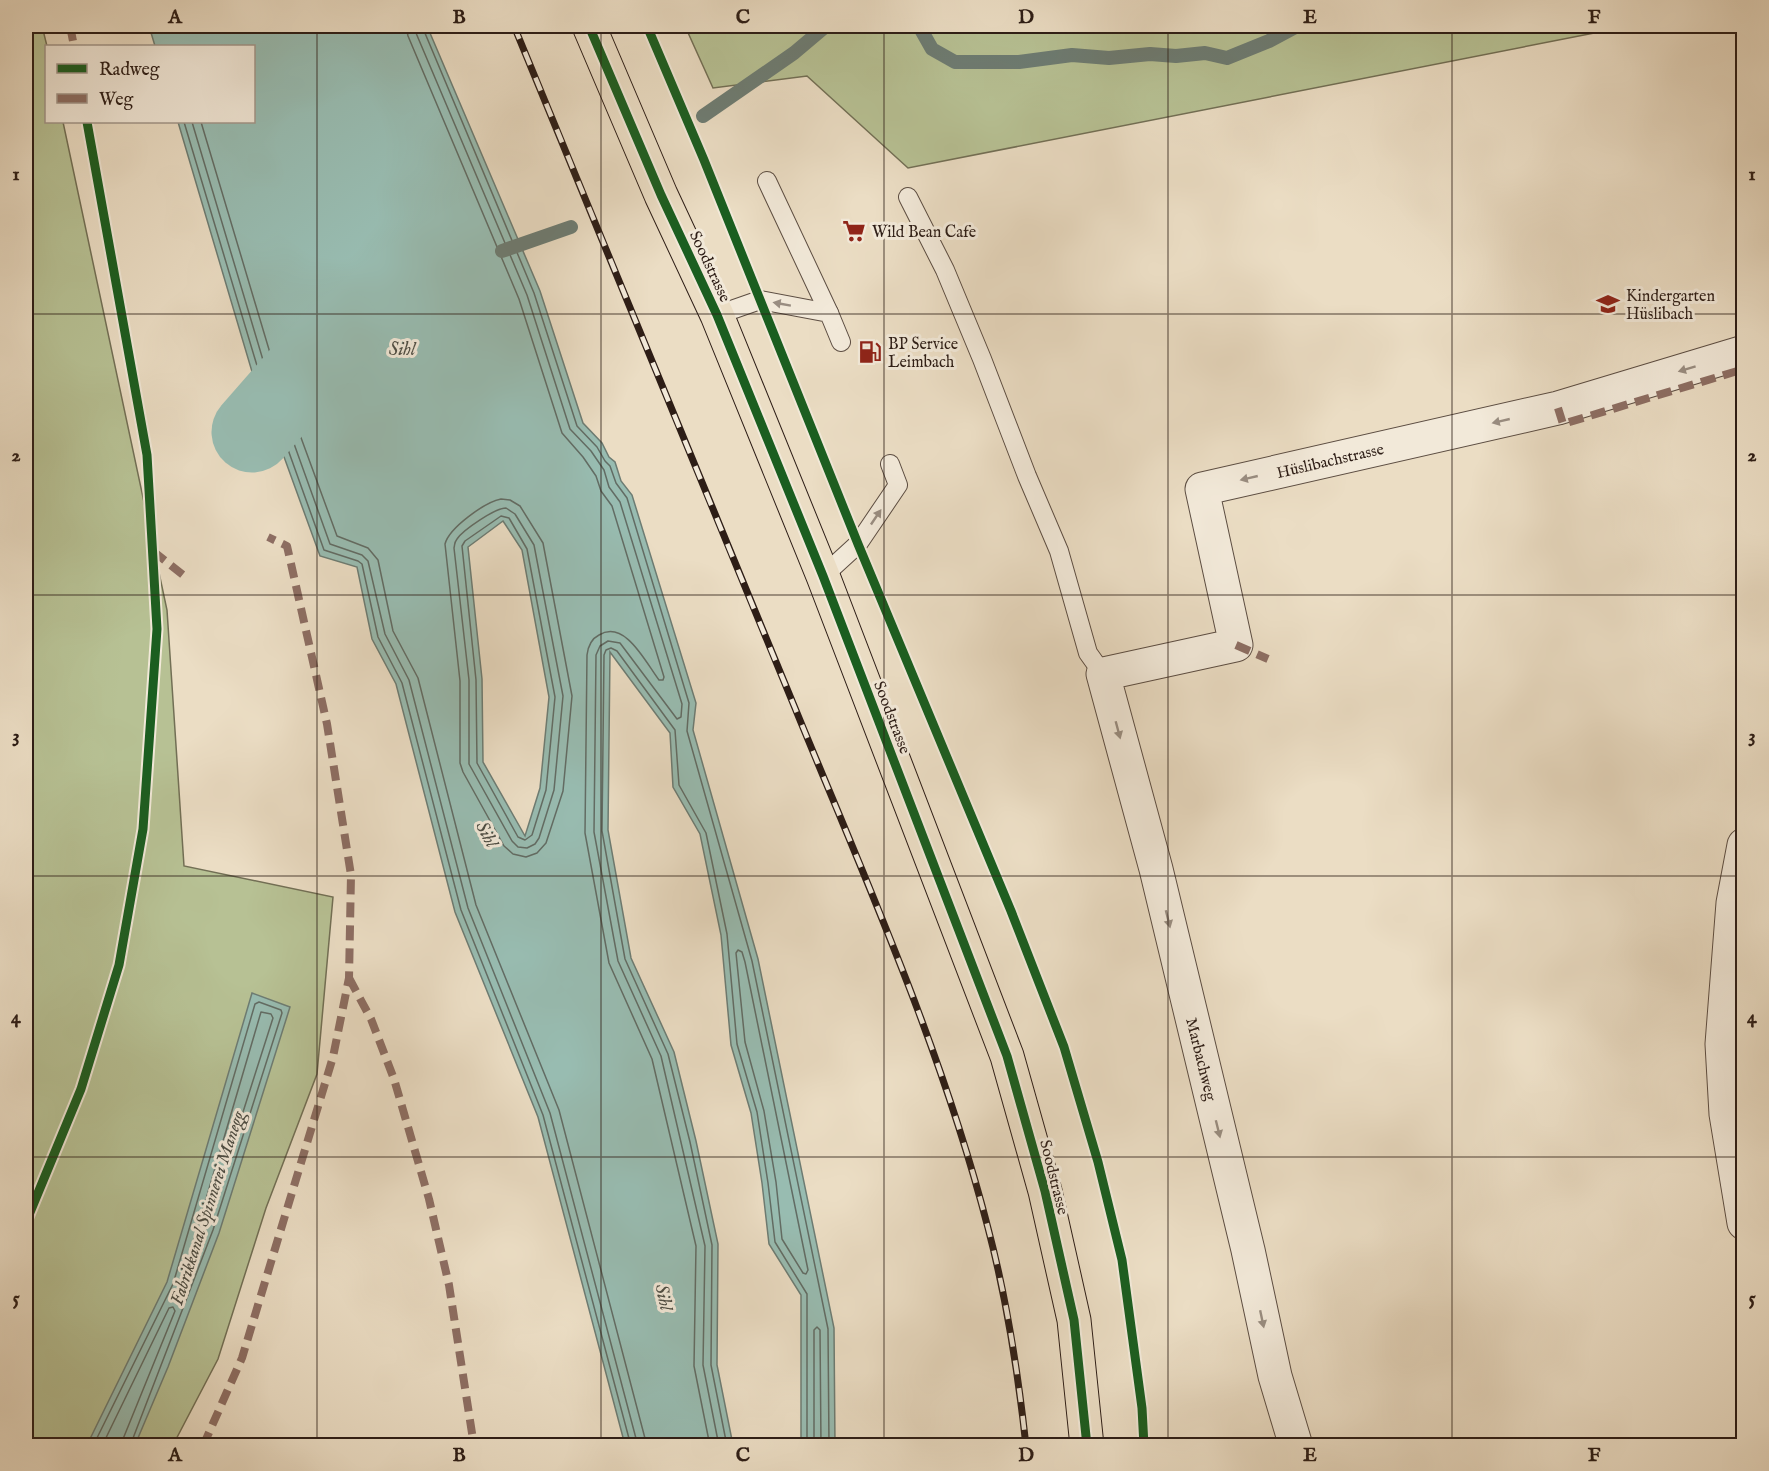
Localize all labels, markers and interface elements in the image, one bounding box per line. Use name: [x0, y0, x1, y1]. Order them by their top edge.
text: A: [167, 5, 183, 30]
text: B: [452, 5, 466, 30]
text: C: [736, 5, 750, 30]
text: D: [1018, 5, 1034, 30]
text: E: [1303, 5, 1317, 30]
text: F: [1588, 5, 1601, 30]
legend: [45, 45, 255, 123]
text: Radweg: [99, 59, 160, 82]
text: Weg: [99, 89, 134, 112]
text: 1: [12, 162, 20, 187]
text: 1: [1748, 162, 1756, 187]
supermarket icon: Wild Bean Cafe: [841, 218, 867, 244]
place label: Wild Bean Cafe: [872, 223, 976, 243]
street label: Soodstrasse: [684, 228, 734, 306]
place label: Kindergarten Hüslibach: [1626, 287, 1715, 325]
school or university icon: Kindergarten Hüslibach: [1595, 291, 1621, 317]
one-way arrow: [772, 299, 791, 308]
place label: BP Service Leimbach: [888, 335, 958, 373]
water label: Sihl: [389, 339, 417, 362]
fuel station icon: BP Service Leimbach: [857, 339, 883, 365]
one-way arrow: [1678, 365, 1696, 374]
one-way arrow: [1492, 417, 1510, 427]
street label: Hüslibachstrasse: [1275, 440, 1386, 484]
text: 2: [11, 443, 21, 468]
text: 2: [1747, 443, 1757, 468]
one-way arrow: [1240, 474, 1258, 484]
one-way arrow: [870, 510, 882, 526]
street label: Soodstrasse: [868, 678, 914, 757]
one-way arrow: [1114, 721, 1123, 739]
text: 3: [12, 724, 20, 749]
text: 3: [1748, 724, 1756, 749]
water label: Sihl: [469, 818, 503, 853]
one-way arrow: [1163, 910, 1173, 928]
text: 4: [11, 1005, 22, 1030]
text: 4: [1747, 1005, 1758, 1030]
street label: Marbachweg: [1180, 1016, 1220, 1103]
water label: Fabrikkanal Spinnerei Manegg: [166, 1107, 251, 1308]
one-way arrow: [1214, 1120, 1224, 1138]
street label: Soodstrasse: [1034, 1138, 1072, 1217]
water label: Sihl: [649, 1282, 677, 1314]
text: 5: [12, 1286, 20, 1311]
text: 5: [1748, 1286, 1756, 1311]
one-way arrow: [1258, 1309, 1268, 1328]
text: A: [167, 1443, 183, 1468]
text: B: [452, 1443, 466, 1468]
text: C: [736, 1443, 750, 1468]
text: D: [1018, 1443, 1034, 1468]
text: E: [1303, 1443, 1317, 1468]
text: F: [1588, 1443, 1601, 1468]

